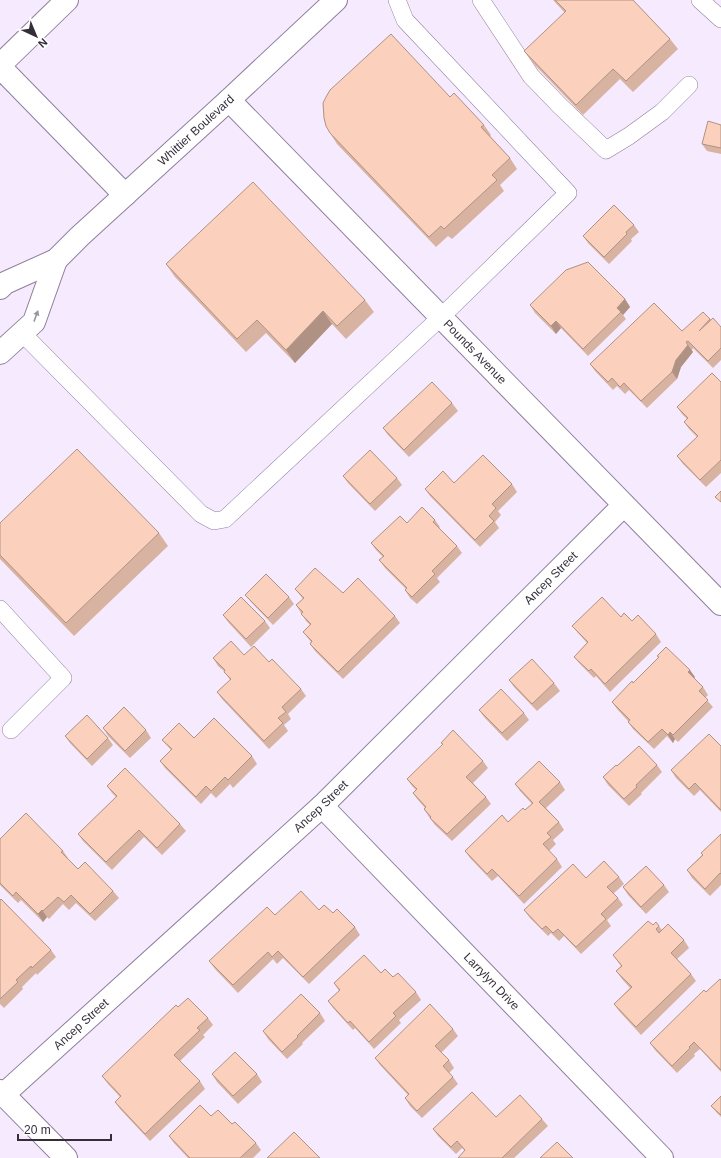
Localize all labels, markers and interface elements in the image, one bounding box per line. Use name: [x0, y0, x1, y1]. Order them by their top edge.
north arrow: [16, 16, 56, 56]
text: N: [36, 36, 50, 50]
street label: Whittier Boulevard: [155, 92, 237, 168]
one-way arrow: [33, 309, 39, 321]
street label: Pounds Avenue: [441, 317, 509, 387]
street label: Ancep Street: [521, 548, 581, 607]
street label: Ancep Street: [291, 777, 351, 835]
street label: Larrylyn Drive: [461, 950, 523, 1013]
street label: Ancep Street: [51, 995, 112, 1053]
scale bar: [18, 1116, 111, 1142]
text: 20 m: [24, 1123, 51, 1137]

